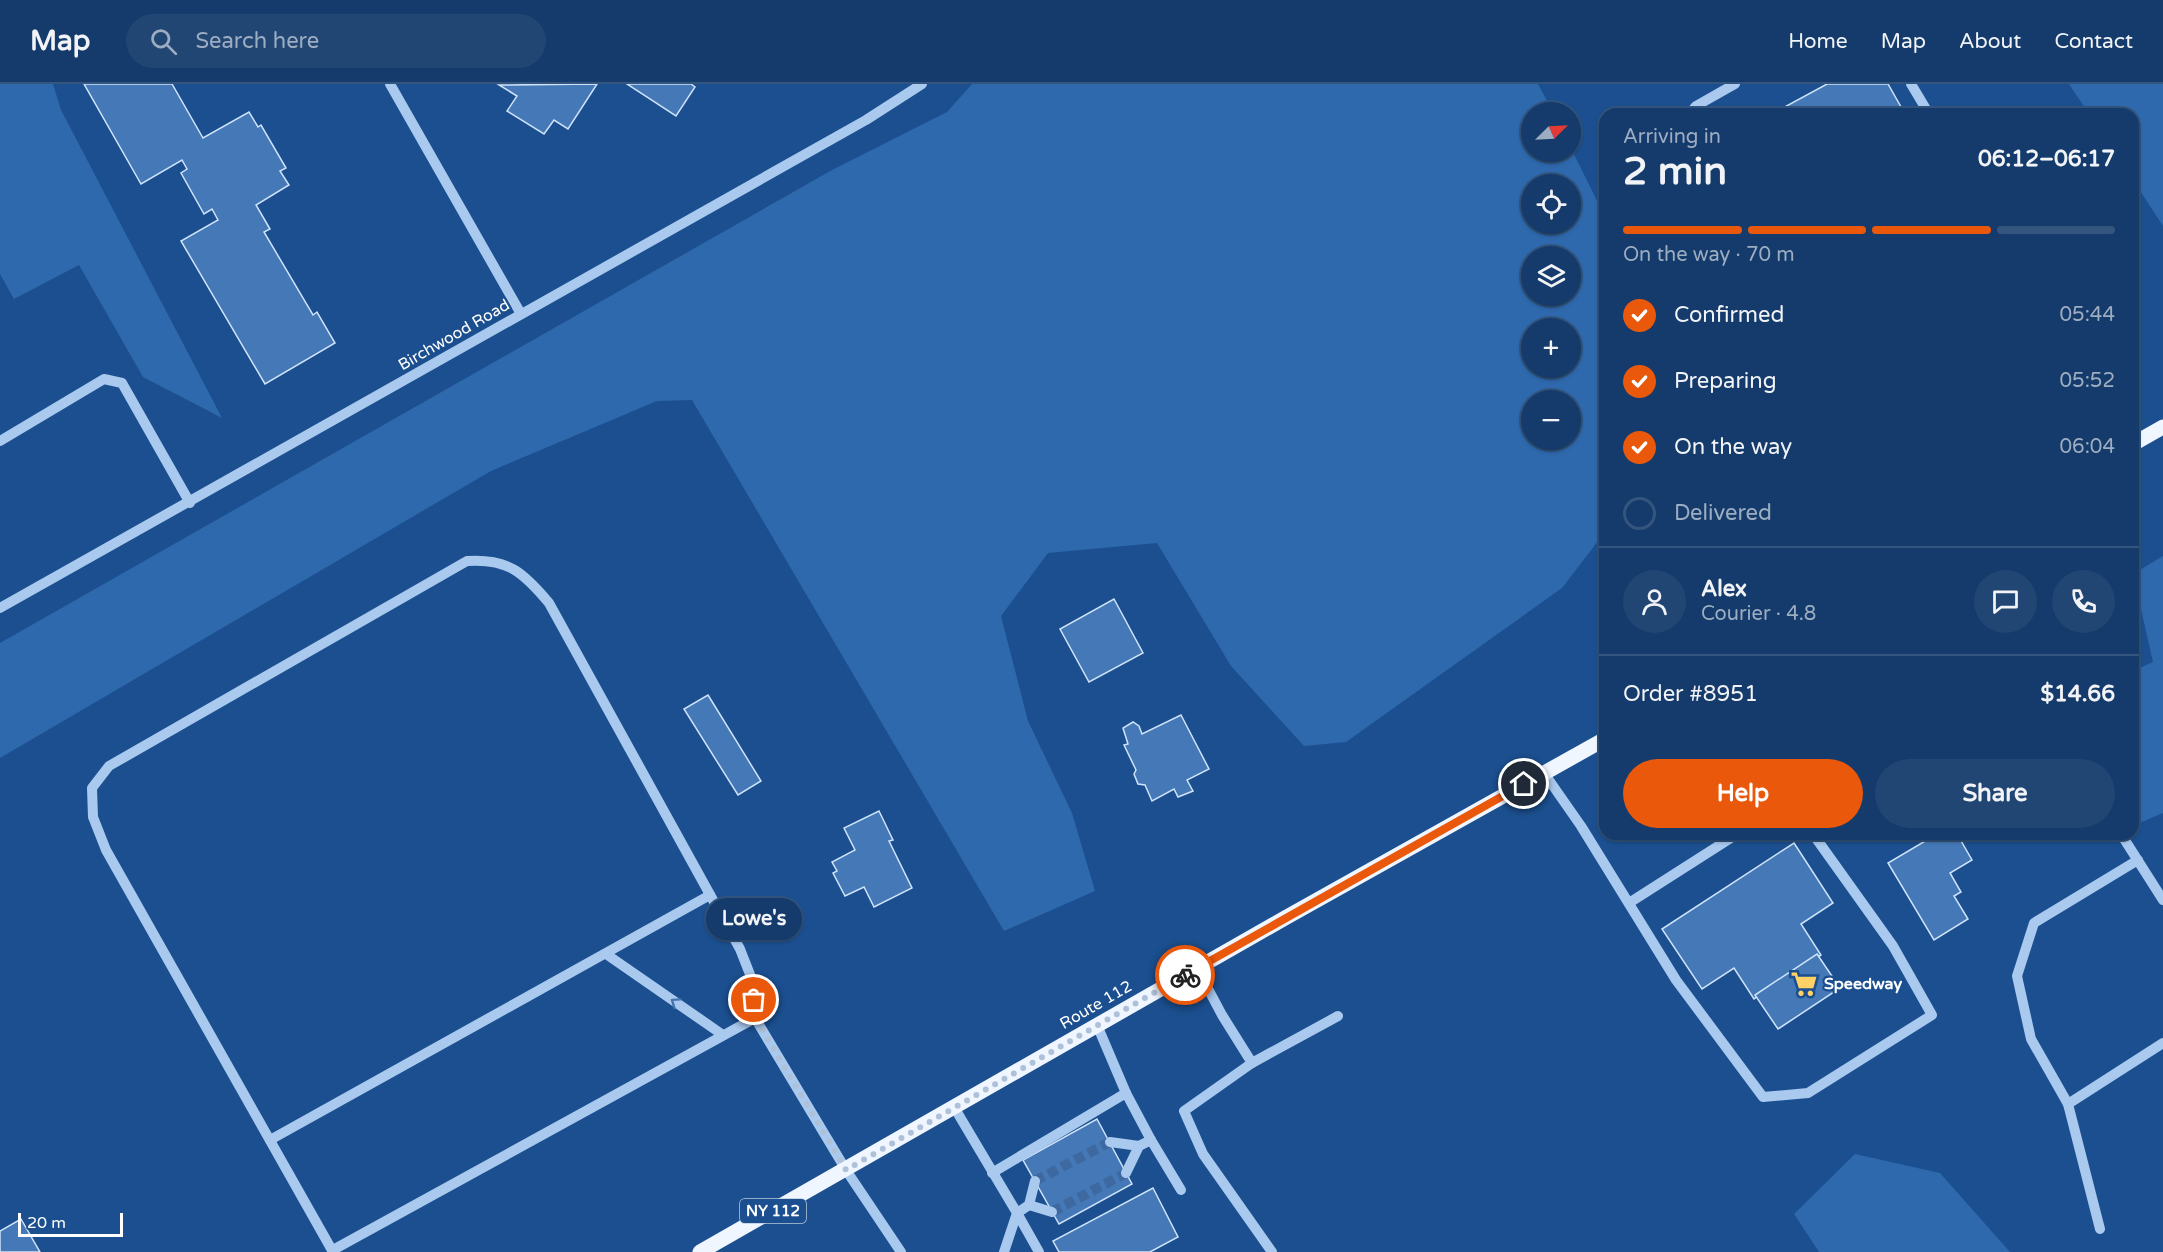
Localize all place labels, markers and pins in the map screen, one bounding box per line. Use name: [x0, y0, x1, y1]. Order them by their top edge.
pin: [1498, 758, 1549, 809]
callout: Lowe's: [706, 898, 802, 940]
supermarket icon: Speedway: [1789, 969, 1819, 999]
pin: [728, 974, 779, 1025]
place label: Speedway: [1824, 974, 1902, 994]

